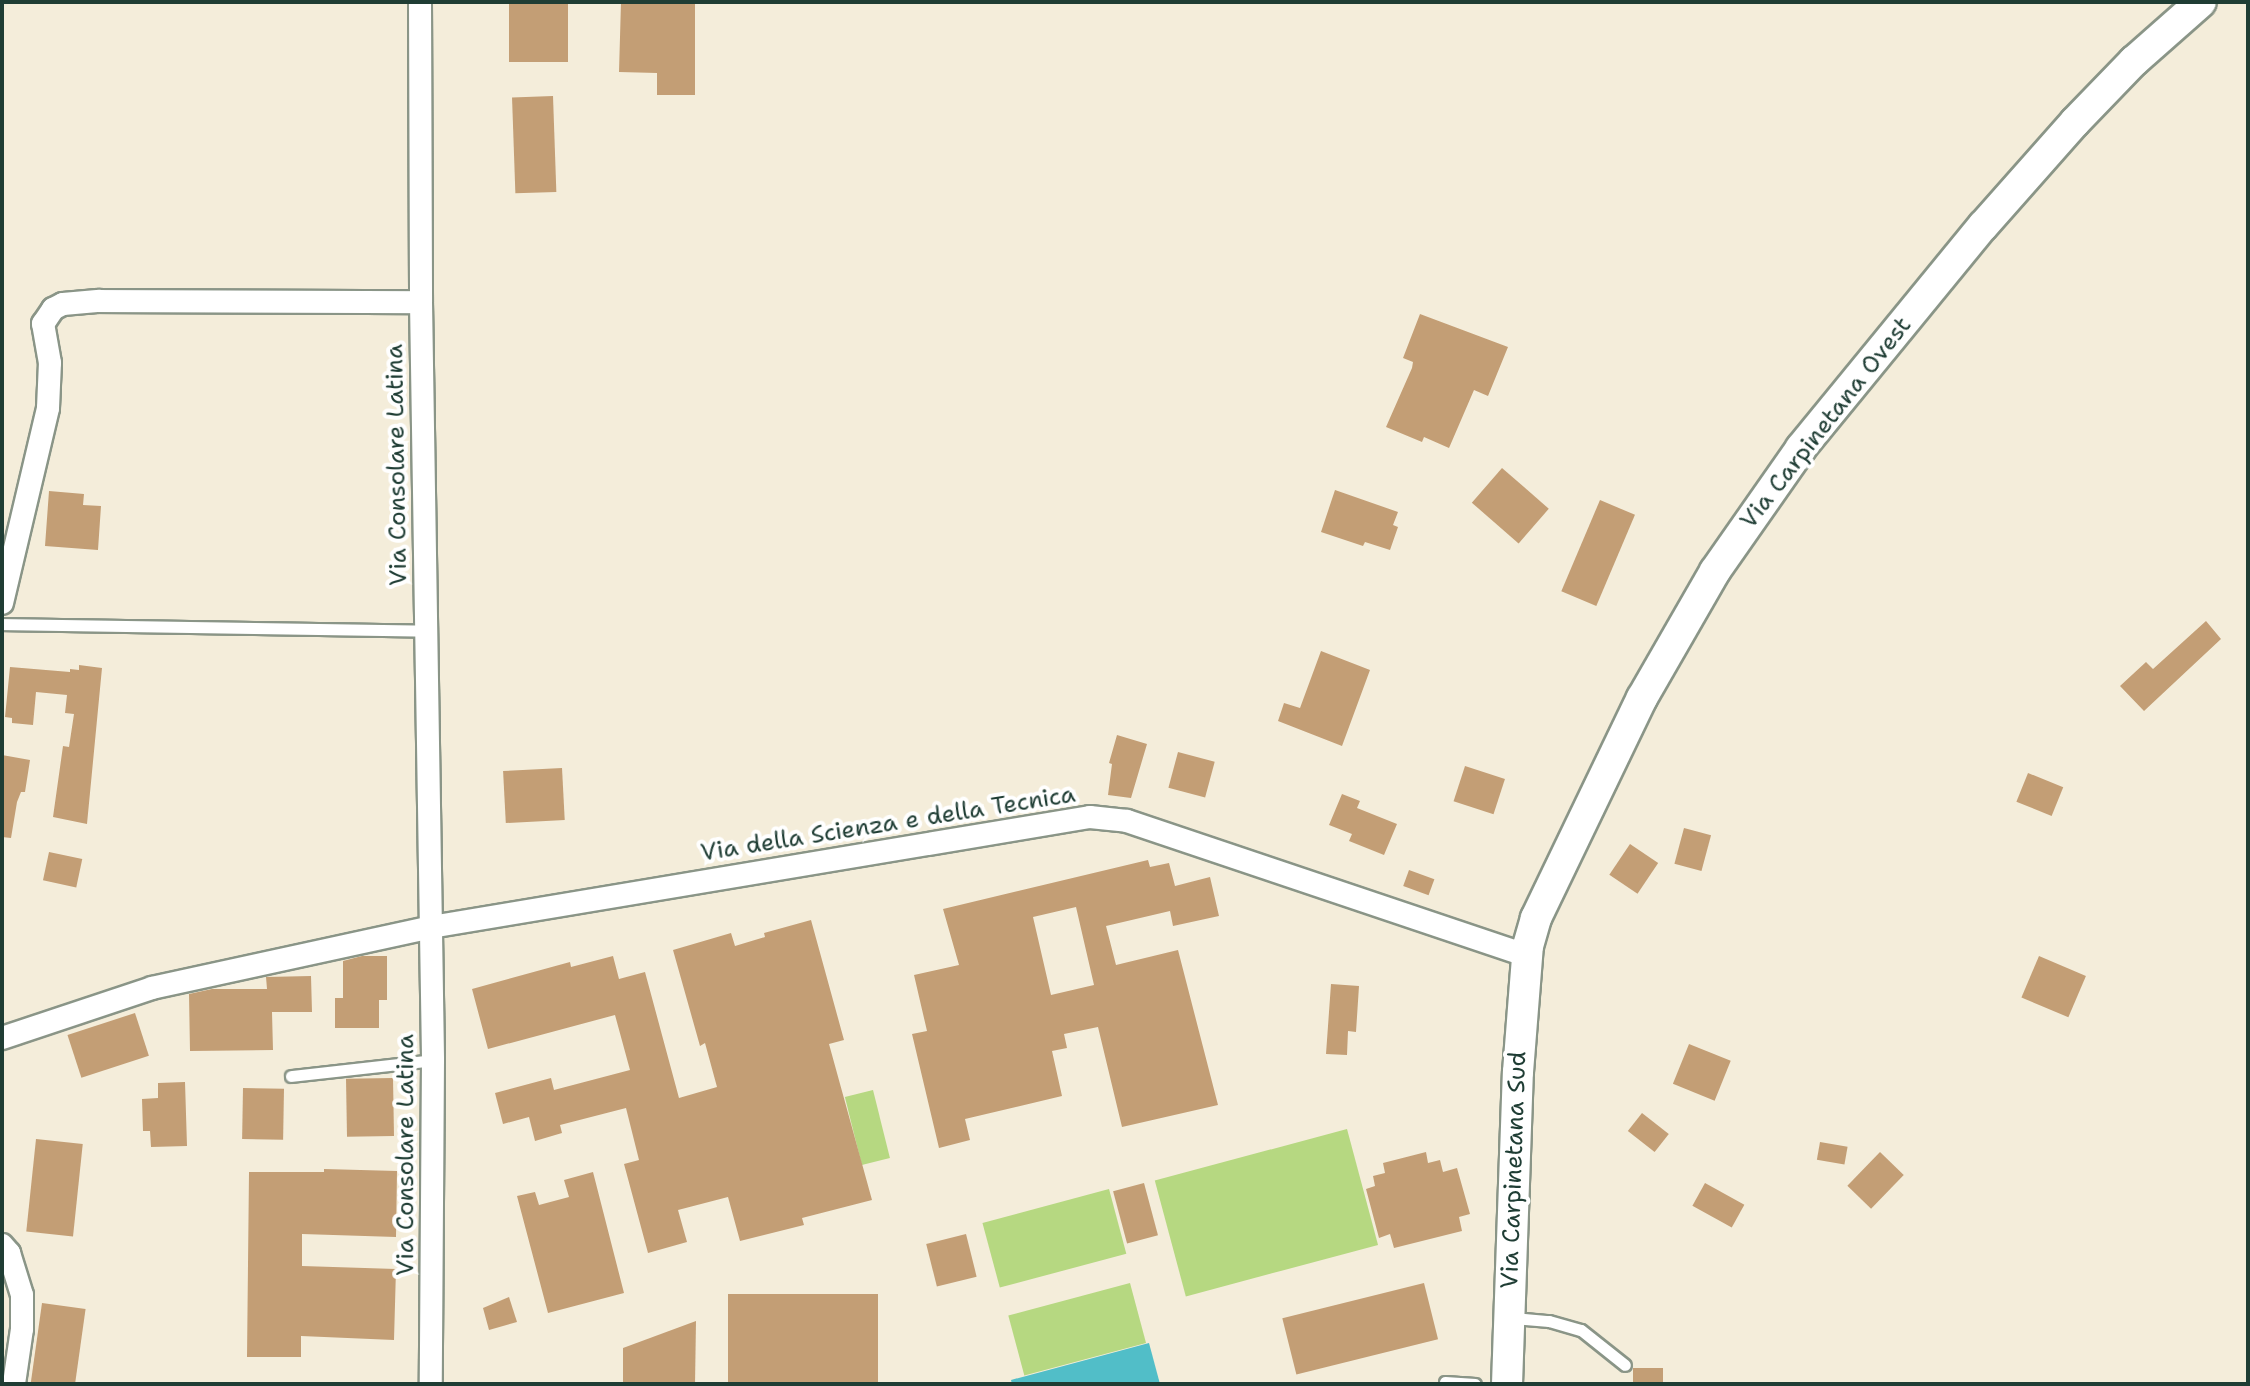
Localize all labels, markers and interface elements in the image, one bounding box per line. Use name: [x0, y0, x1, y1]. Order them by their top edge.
street label: Via Carpinetana Ovest: [1734, 311, 1918, 535]
street label: Via Consolare Latina: [380, 344, 414, 586]
street label: Via della Scienza e della Tecnica: [699, 780, 1077, 868]
street label: Via Consolare Latina: [392, 1034, 420, 1276]
street label: Via Carpinetana Sud: [1495, 1051, 1533, 1289]

